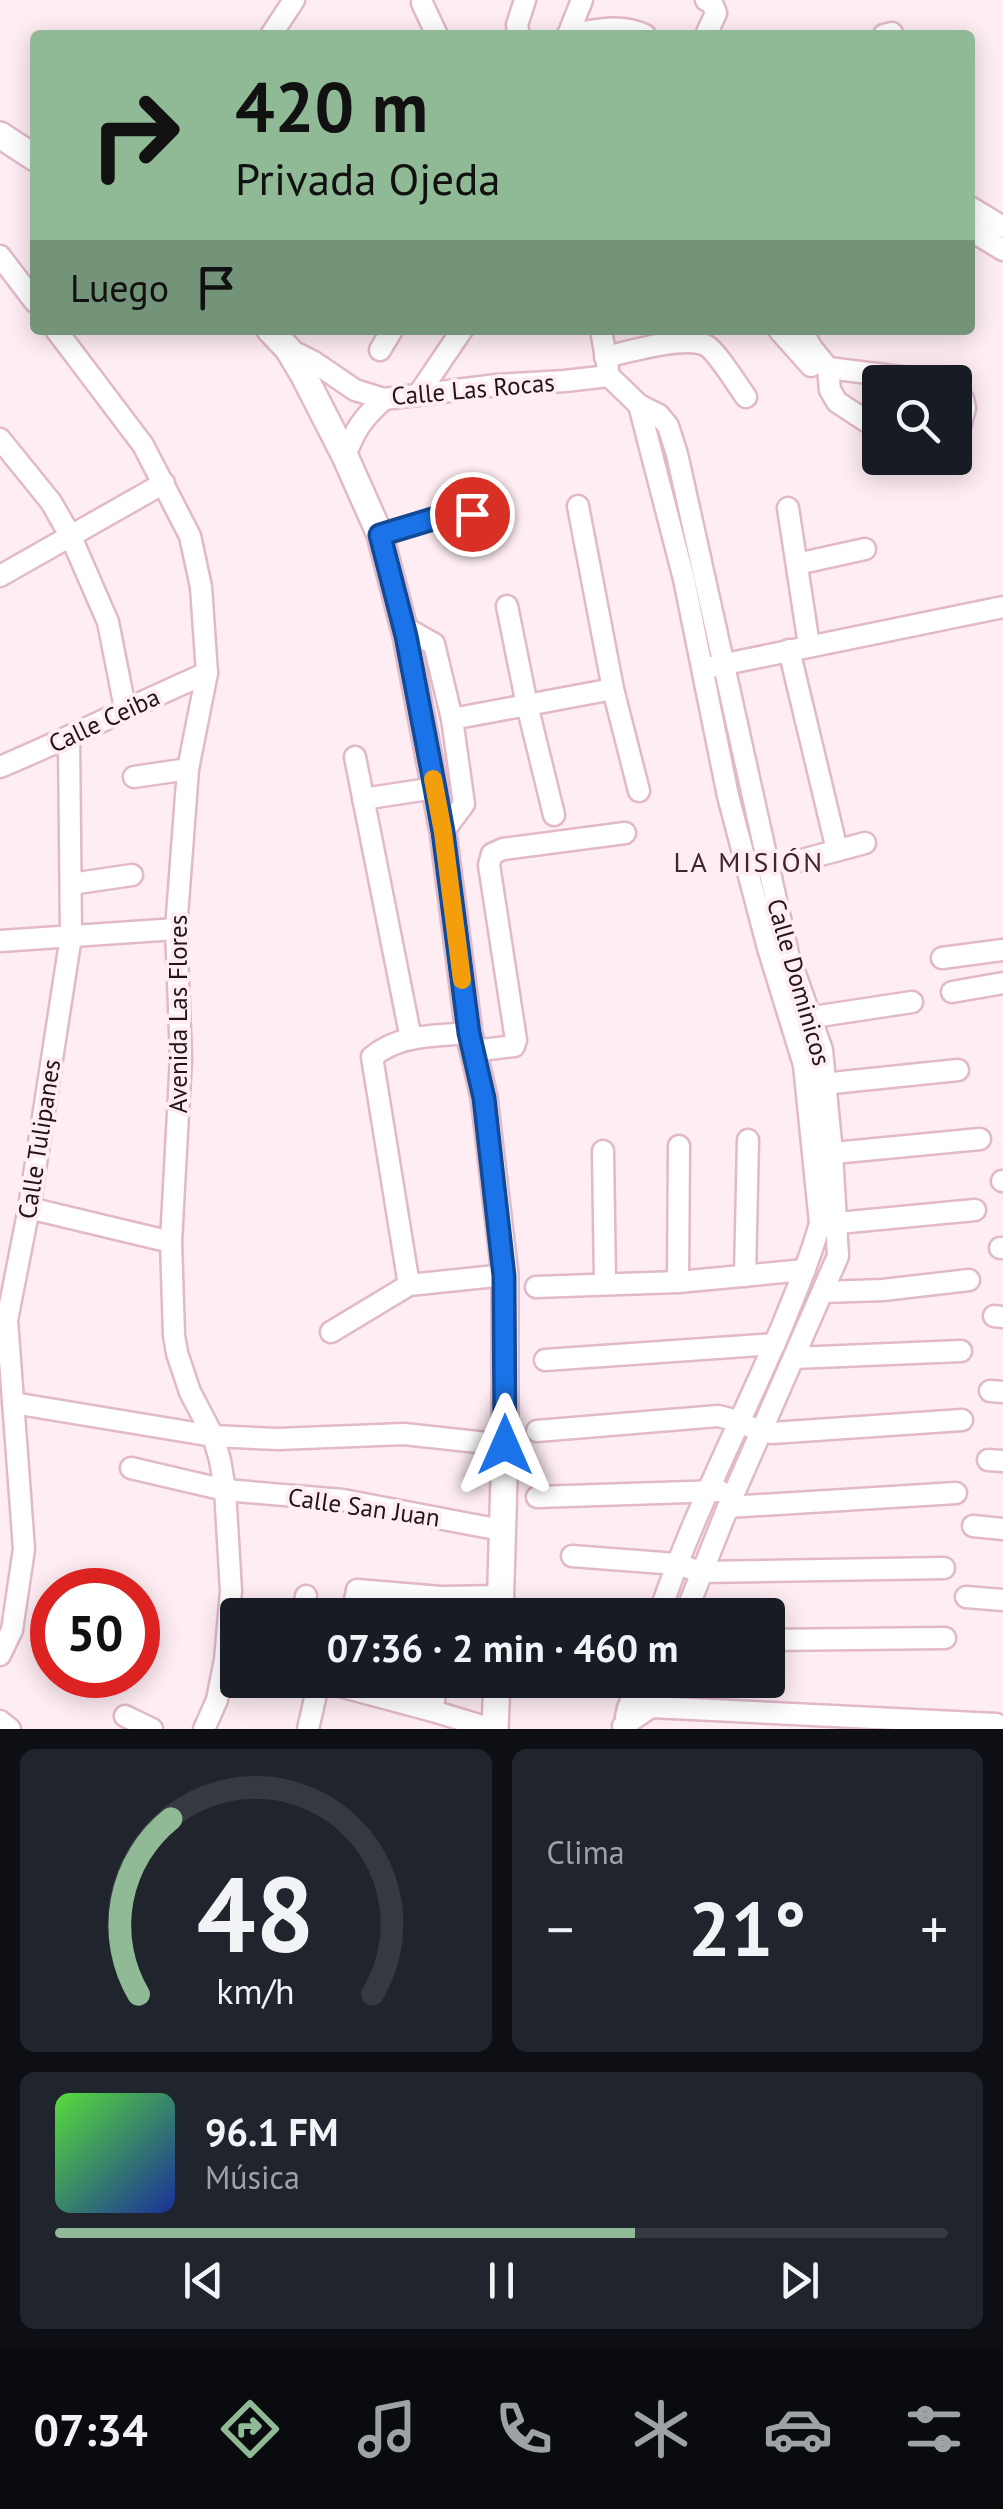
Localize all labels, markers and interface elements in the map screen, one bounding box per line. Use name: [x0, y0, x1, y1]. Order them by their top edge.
text: 420 m: [235, 61, 428, 151]
icon: right: [70, 70, 200, 200]
text: Privada Ojeda: [235, 149, 501, 207]
icon: arrive: [189, 260, 244, 315]
text: Luego: [70, 263, 169, 312]
map controls: [862, 365, 972, 475]
button: search: [862, 365, 972, 475]
street label: Calle Las Rocas: [390, 366, 556, 412]
pin: [430, 472, 515, 557]
icon: arrive: [445, 487, 500, 542]
street label: Calle Ceiba: [43, 680, 165, 760]
district label: LA MISIÓN: [673, 843, 825, 880]
street label: Calle Dominicos: [760, 895, 838, 1069]
street label: Avenida Las Flores: [162, 915, 194, 1113]
street label: Calle Tulipanes: [11, 1057, 67, 1221]
position arrow: [453, 1393, 557, 1497]
street label: Calle San Juan: [286, 1481, 442, 1533]
speed limit sign: 50: [30, 1568, 160, 1698]
text: 07:36 · 2 min · 460 m: [327, 1623, 678, 1672]
text: Clima: [547, 1831, 625, 1873]
text: 48: [197, 1846, 315, 1981]
text: 21°: [688, 1880, 806, 1977]
text: −: [547, 1893, 574, 1964]
text: +: [920, 1893, 948, 1964]
text: km/h: [217, 1968, 295, 2014]
text: 96.1 FM: [205, 2107, 338, 2156]
text: Música: [205, 2156, 300, 2198]
icon: previous: [176, 2253, 231, 2308]
icon: pause: [474, 2253, 529, 2308]
icon: next: [772, 2253, 827, 2308]
icon: directions: [215, 2394, 285, 2464]
icon: music: [352, 2394, 422, 2464]
icon: phone: [489, 2394, 559, 2464]
icon: climate: [626, 2394, 696, 2464]
icon: car: [763, 2394, 833, 2464]
icon: filters: [899, 2394, 969, 2464]
text: 07:34: [33, 2400, 148, 2458]

